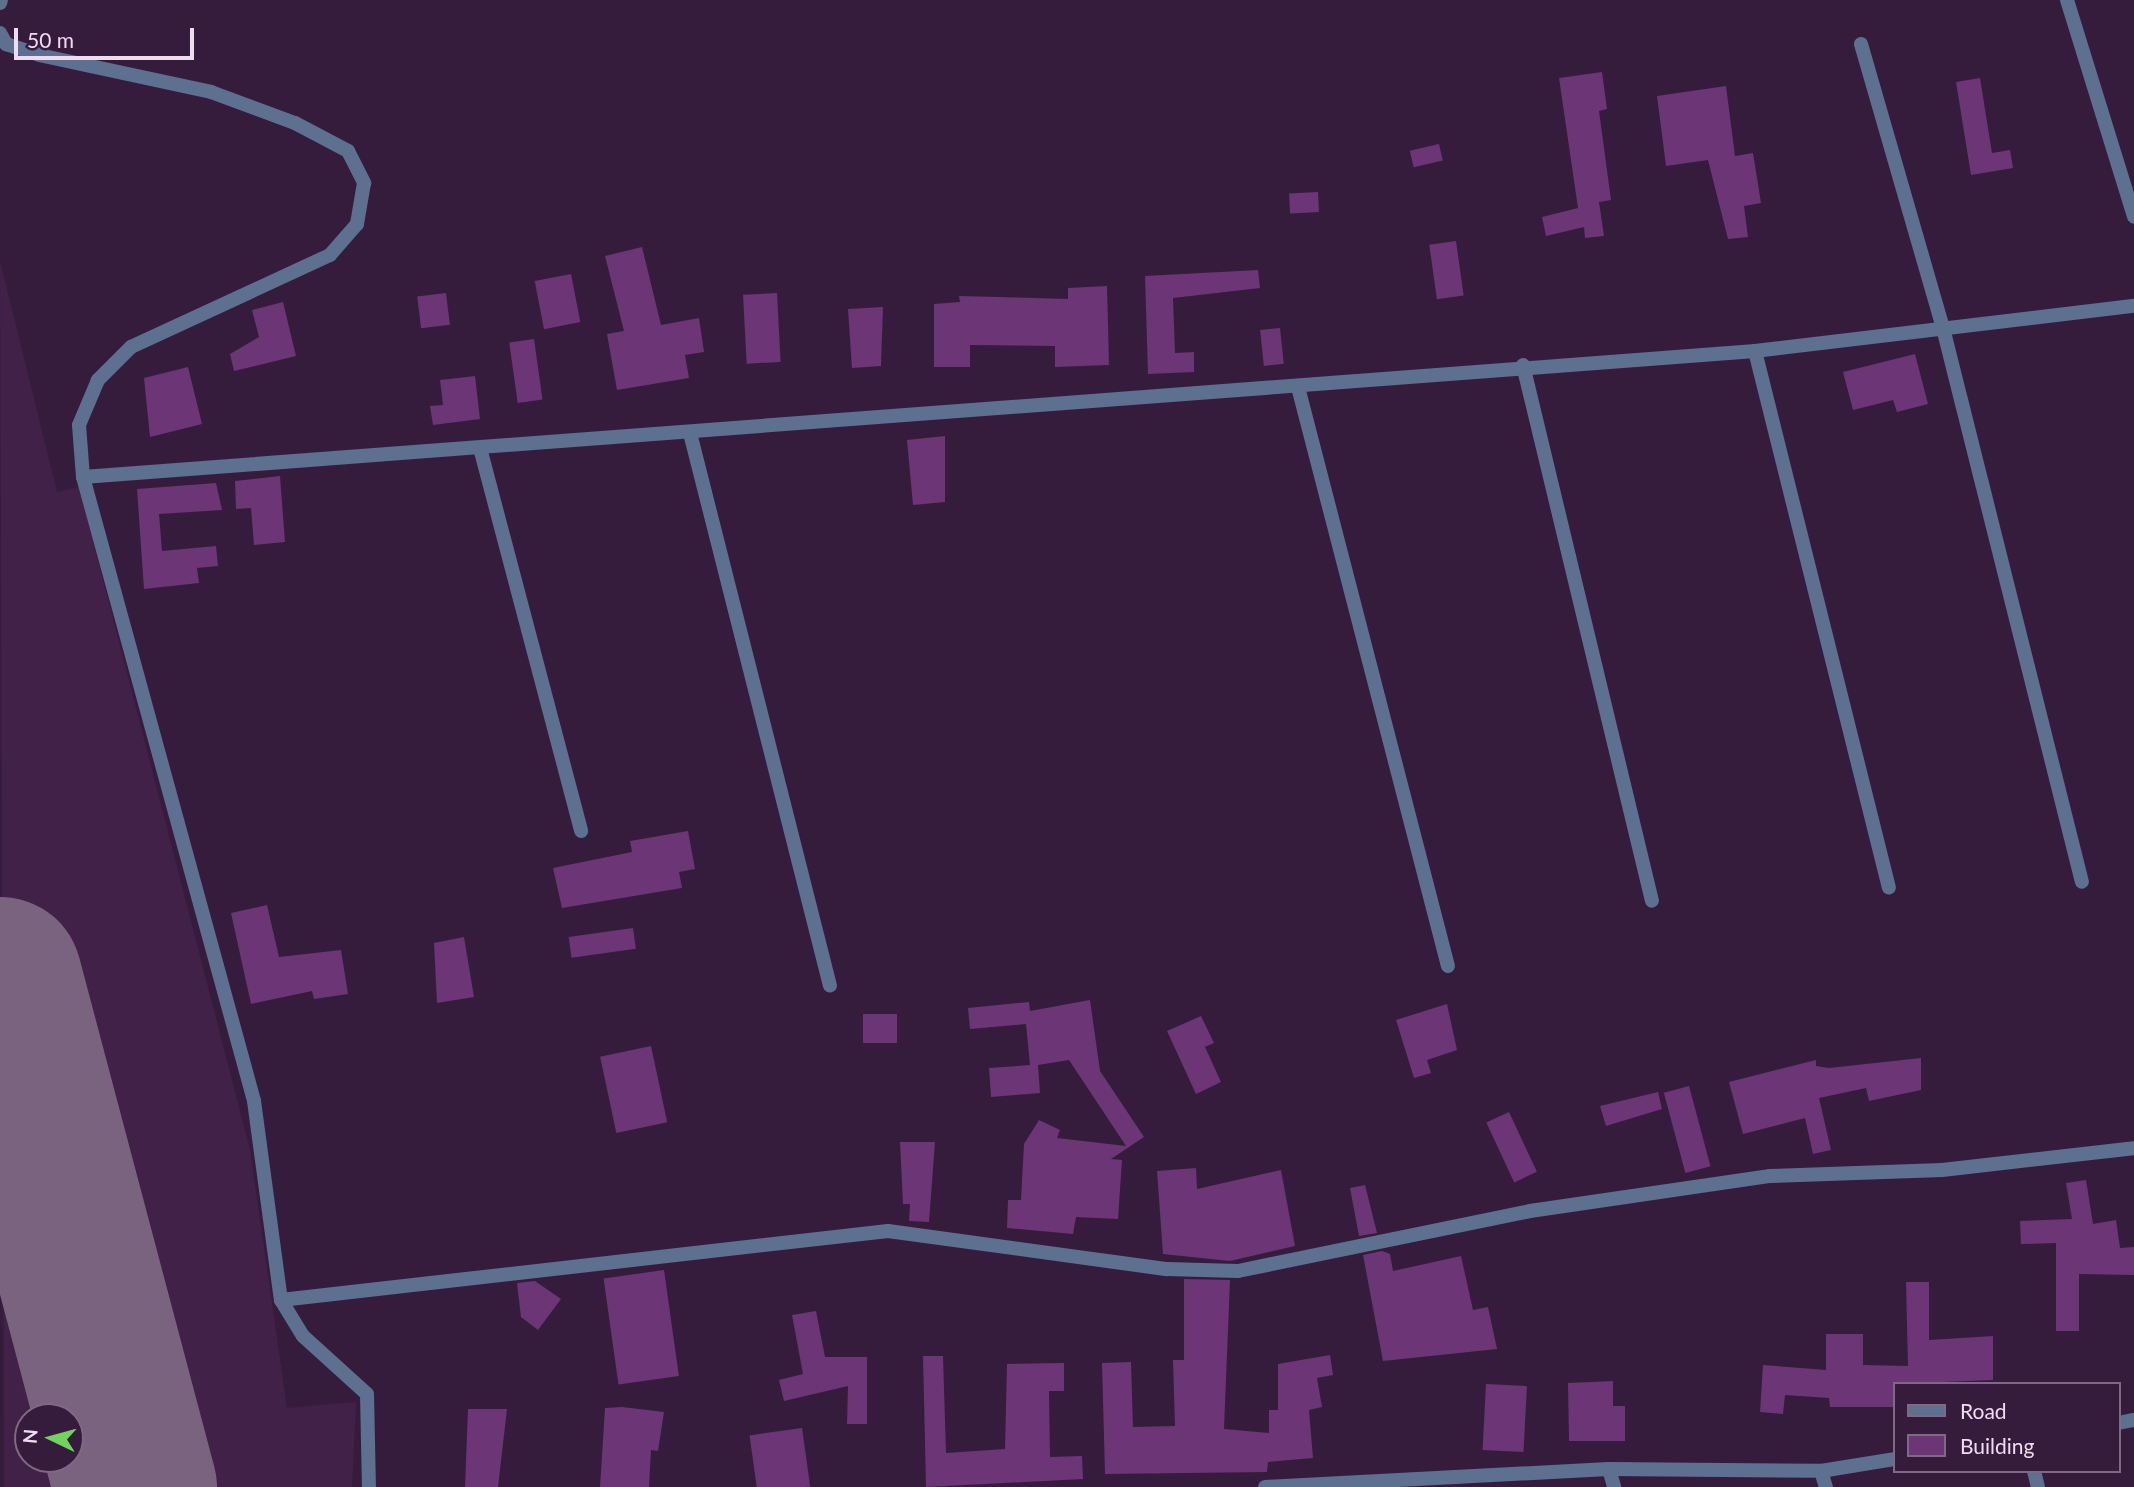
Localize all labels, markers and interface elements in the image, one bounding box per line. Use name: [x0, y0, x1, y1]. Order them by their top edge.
scale bar: [18, 14, 198, 58]
text: 50 m: [27, 27, 74, 52]
legend: [1892, 1382, 2120, 1473]
text: Road: [1960, 1398, 2007, 1423]
north arrow: [14, 1403, 84, 1473]
text: N: [17, 1428, 42, 1445]
text: Building: [1960, 1433, 2035, 1458]

